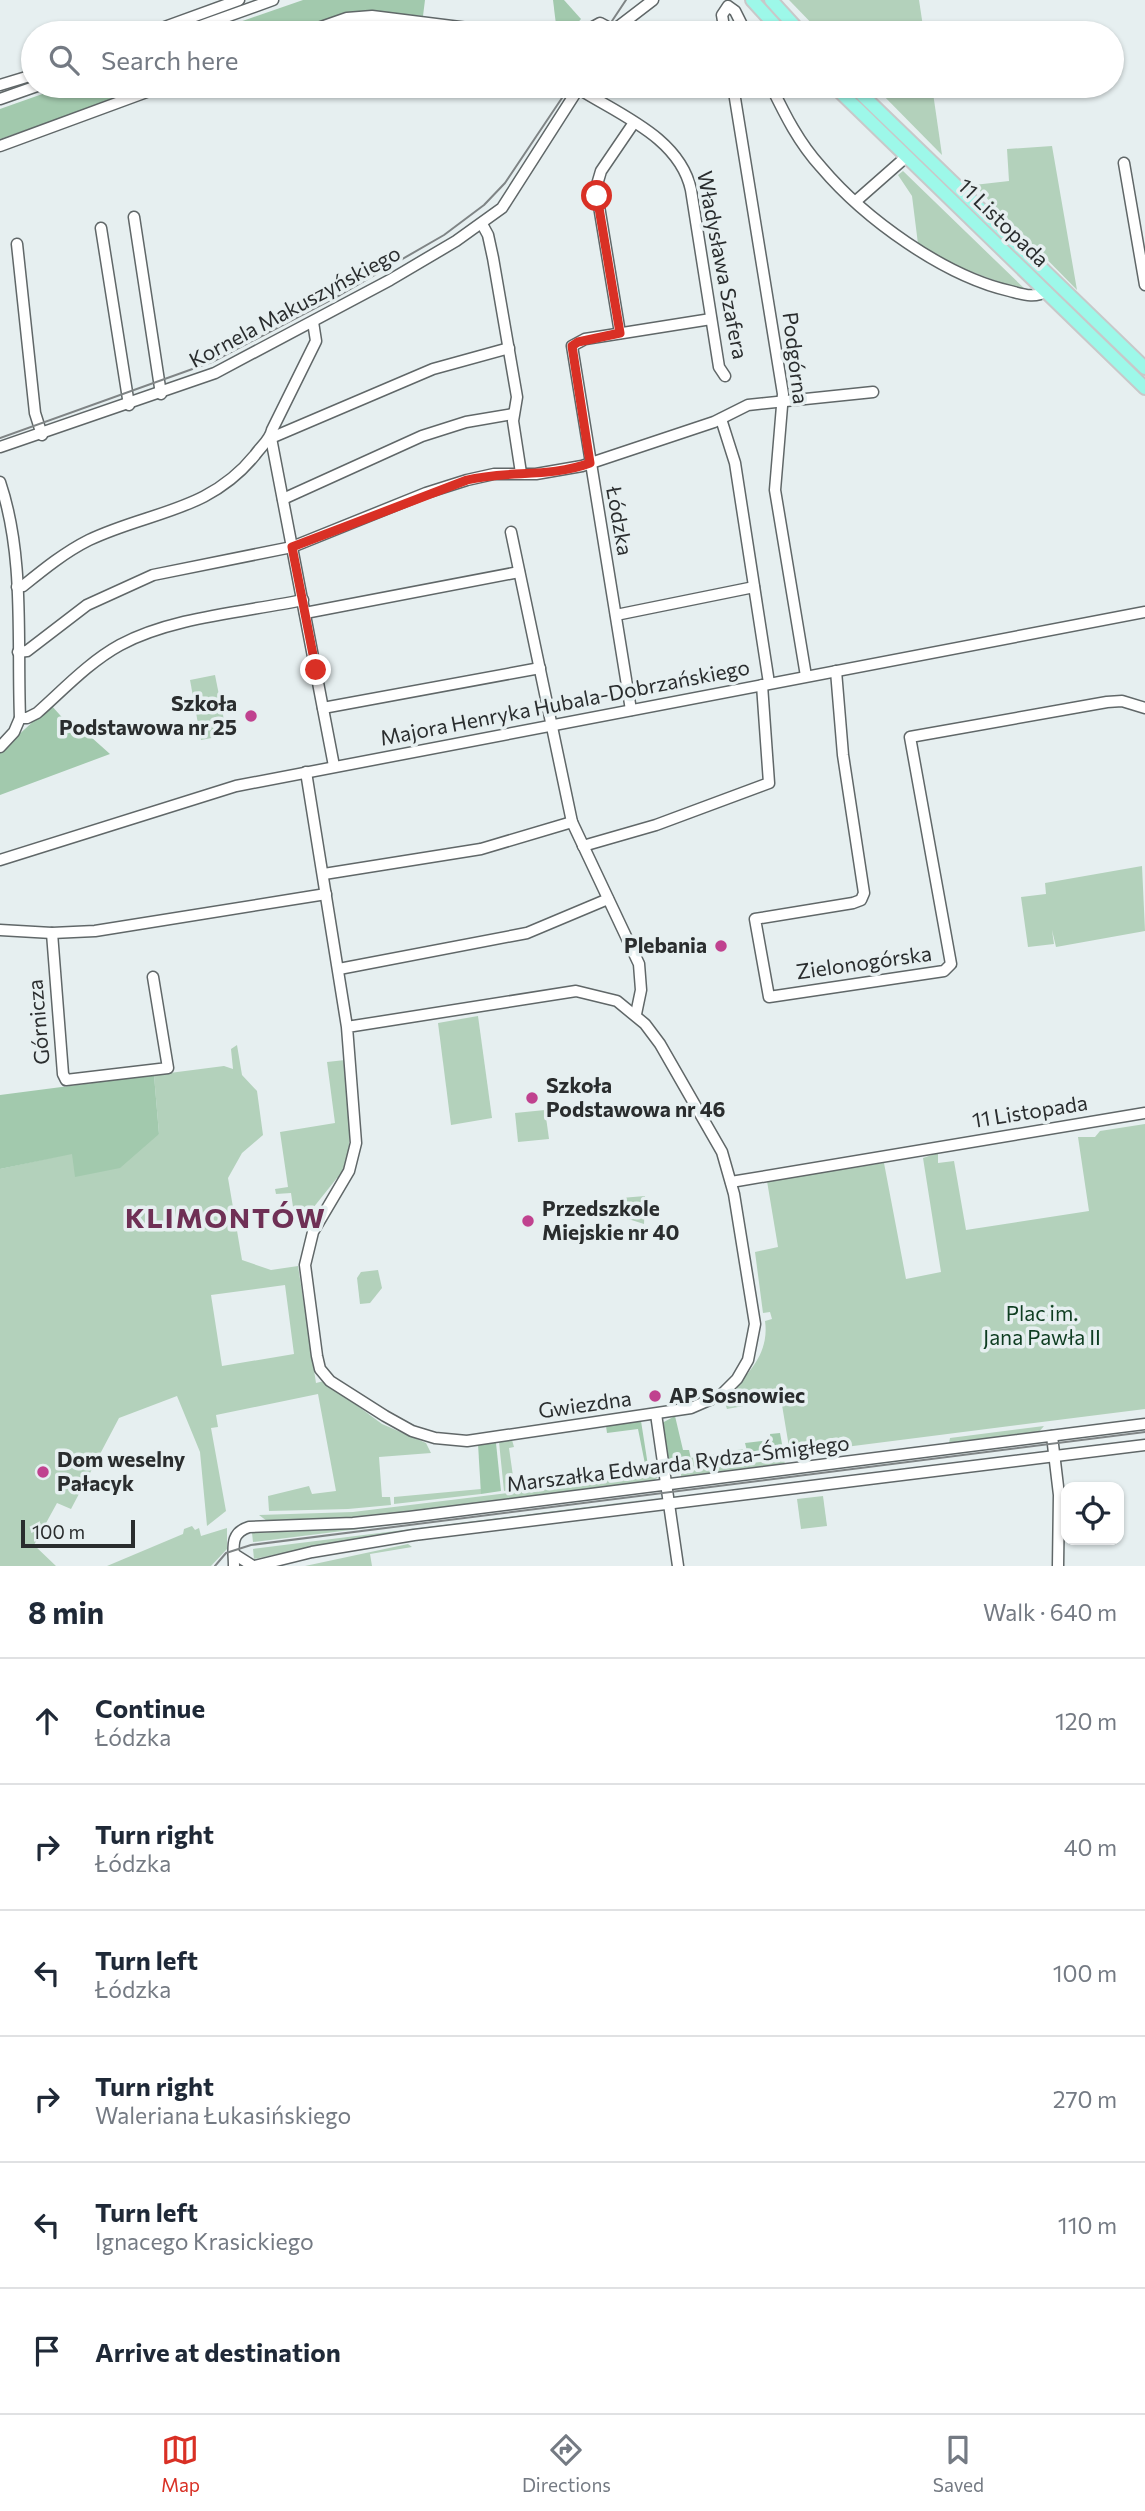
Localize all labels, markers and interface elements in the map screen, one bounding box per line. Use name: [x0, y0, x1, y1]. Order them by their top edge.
search box: [21, 21, 1124, 98]
icon: search: [45, 41, 83, 79]
text: Search here: [101, 44, 239, 75]
street label: Władysława Szafera: [693, 168, 754, 361]
street label: 11 Listopada: [953, 172, 1055, 271]
route start: [581, 180, 612, 211]
street label: Kornela Makuszyńskiego: [184, 239, 404, 372]
street label: Podgórna: [778, 310, 815, 405]
street label: Łódzka: [602, 483, 639, 557]
street label: Majora Henryka Hubala-Dobrzańskiego: [378, 653, 752, 750]
route end: [300, 654, 331, 685]
place label: Szkoła Podstawowa nr 25: [59, 690, 237, 739]
marker: Szkoła Podstawowa nr 25: [243, 708, 259, 724]
place label: Plebania: [624, 932, 707, 957]
marker: Plebania: [713, 938, 729, 954]
street label: Zielonogórska: [794, 940, 933, 983]
street label: Górnicza: [21, 978, 54, 1066]
place label: Szkoła Podstawowa nr 46: [546, 1072, 726, 1121]
street label: 11 Listopada: [970, 1089, 1089, 1132]
marker: Szkoła Podstawowa nr 46: [524, 1090, 540, 1106]
place label: Przedszkole Miejskie nr 40: [542, 1195, 679, 1244]
district label: KLIMONTÓW: [125, 1200, 327, 1234]
marker: Przedszkole Miejskie nr 40: [520, 1213, 536, 1229]
park label: Plac im. Jana Pawła II: [983, 1300, 1101, 1349]
place label: AP Sosnowiec: [669, 1382, 805, 1407]
street label: Gwiezdna: [537, 1385, 633, 1422]
marker: AP Sosnowiec: [647, 1388, 663, 1404]
street label: Marszałka Edwarda Rydza-Śmigłego: [505, 1429, 851, 1496]
place label: Dom weselny Pałacyk: [57, 1446, 186, 1495]
marker: Dom weselny Pałacyk: [35, 1464, 51, 1480]
map controls: [1061, 1482, 1124, 1545]
button: locate: [1061, 1482, 1124, 1545]
scale bar: [21, 1517, 135, 1549]
text: 100 m: [32, 1520, 85, 1543]
text: 8 min: [28, 1593, 104, 1630]
text: Walk · 640 m: [983, 1598, 1117, 1626]
text: Continue: [95, 1692, 205, 1723]
icon: ahead: [28, 1702, 66, 1740]
text: 120 m: [1055, 1707, 1117, 1735]
text: Łódzka: [95, 1723, 171, 1751]
text: Turn right: [95, 1818, 214, 1849]
icon: right: [28, 1828, 66, 1866]
text: 40 m: [1064, 1833, 1117, 1861]
text: Łódzka: [95, 1849, 171, 1877]
text: Turn left: [95, 1944, 198, 1975]
icon: left: [28, 1954, 66, 1992]
text: 100 m: [1053, 1959, 1117, 1987]
text: Łódzka: [95, 1975, 171, 2003]
text: Turn right: [95, 2070, 214, 2101]
icon: right: [28, 2080, 66, 2118]
text: 270 m: [1053, 2085, 1117, 2113]
text: Waleriana Łukasińskiego: [95, 2101, 351, 2129]
text: Turn left: [95, 2196, 198, 2227]
icon: left: [28, 2206, 66, 2244]
text: 110 m: [1058, 2211, 1117, 2239]
text: Ignacego Krasickiego: [95, 2227, 314, 2255]
icon: arrive: [28, 2332, 66, 2370]
text: Arrive at destination: [95, 2336, 341, 2367]
tab: Map: [161, 2431, 200, 2496]
tab: Directions: [522, 2431, 611, 2496]
tab: Saved: [933, 2431, 984, 2496]

